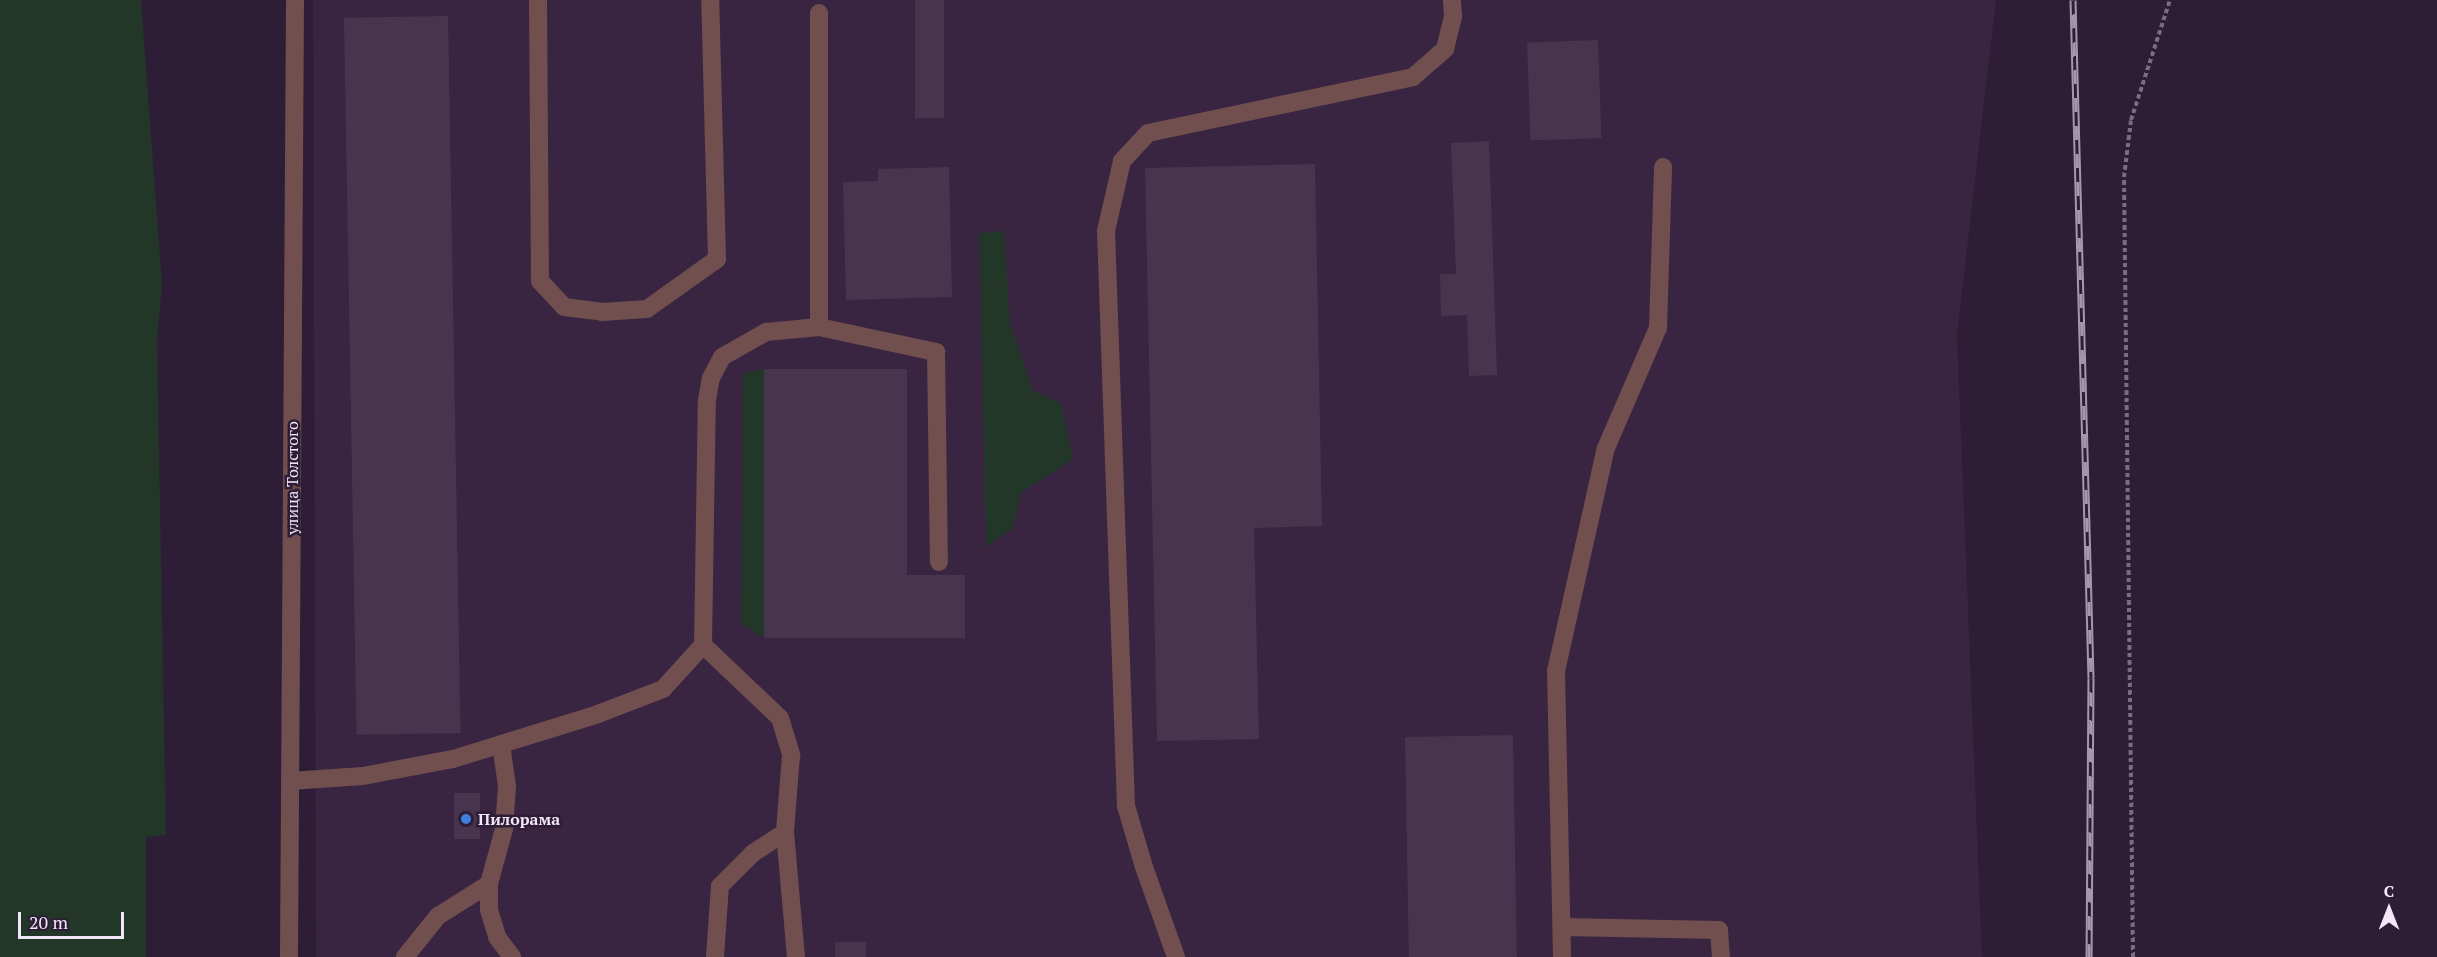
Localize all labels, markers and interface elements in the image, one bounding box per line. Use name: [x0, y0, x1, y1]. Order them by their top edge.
street label: улица Толстого: [282, 421, 302, 535]
place label: Пилорама: [478, 809, 560, 829]
marker: Пилорама: [459, 812, 473, 826]
north arrow: [2359, 879, 2419, 939]
text: С: [2384, 880, 2394, 902]
scale bar: [21, 900, 128, 938]
text: 20 m: [29, 910, 68, 934]

